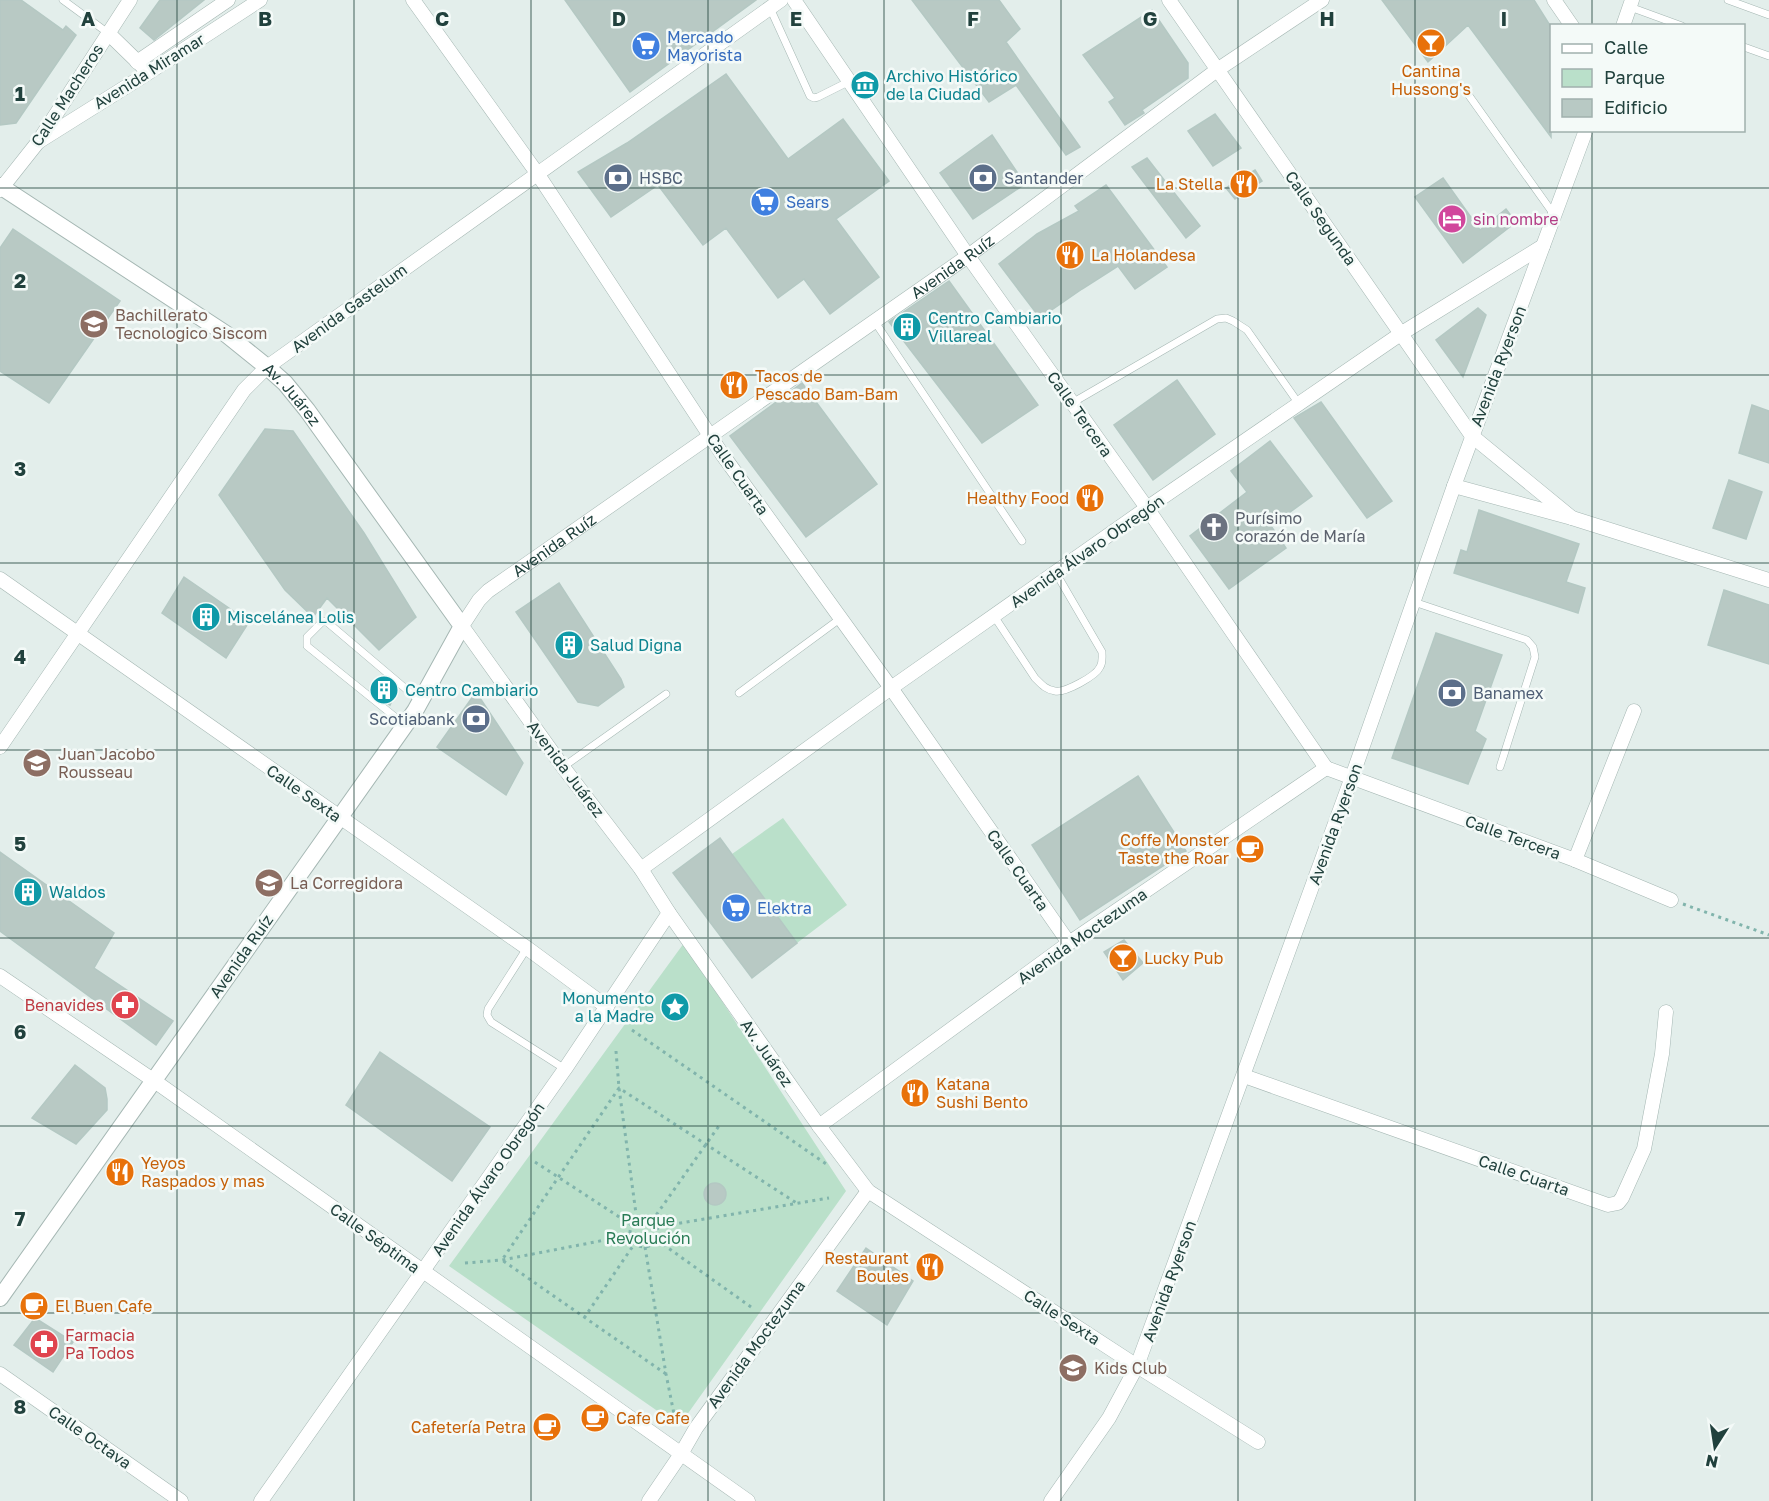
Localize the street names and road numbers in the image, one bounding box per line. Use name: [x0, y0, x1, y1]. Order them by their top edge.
street label: Avenida Miramar: [90, 29, 208, 113]
street label: Calle Macheros: [26, 40, 108, 150]
street label: Calle Segunda: [1281, 167, 1361, 269]
street label: Avenida Ruíz: [907, 230, 998, 303]
street label: Avenida Gastelum: [287, 259, 411, 357]
street label: Avenida Ryerson: [1466, 303, 1530, 429]
street label: Av. Juárez: [259, 358, 325, 430]
street label: Calle Tercera: [1043, 367, 1117, 461]
street label: Calle Cuarta: [703, 429, 773, 519]
street label: Avenida Álvaro Obregón: [1006, 490, 1168, 612]
street label: Avenida Ruíz: [508, 509, 600, 581]
street label: Avenida Juárez: [523, 717, 609, 821]
street label: Calle Sexta: [263, 760, 345, 826]
street label: Avenida Ryerson: [1304, 761, 1366, 887]
street label: Calle Tercera: [1462, 810, 1564, 864]
street label: Calle Cuarta: [983, 825, 1053, 915]
street label: Avenida Moctezuma: [1013, 884, 1151, 988]
street label: Avenida Ruíz: [205, 910, 277, 1002]
street label: Av. Juárez: [737, 1015, 797, 1091]
street label: Avenida Álvaro Obregón: [427, 1098, 549, 1260]
street label: Calle Cuarta: [1476, 1150, 1572, 1200]
street label: Calle Séptima: [326, 1199, 424, 1277]
street label: Avenida Ryerson: [1138, 1218, 1200, 1344]
street label: Avenida Moctezuma: [703, 1276, 809, 1412]
street label: Calle Sexta: [1020, 1285, 1104, 1349]
street label: Calle Octava: [45, 1401, 135, 1473]

